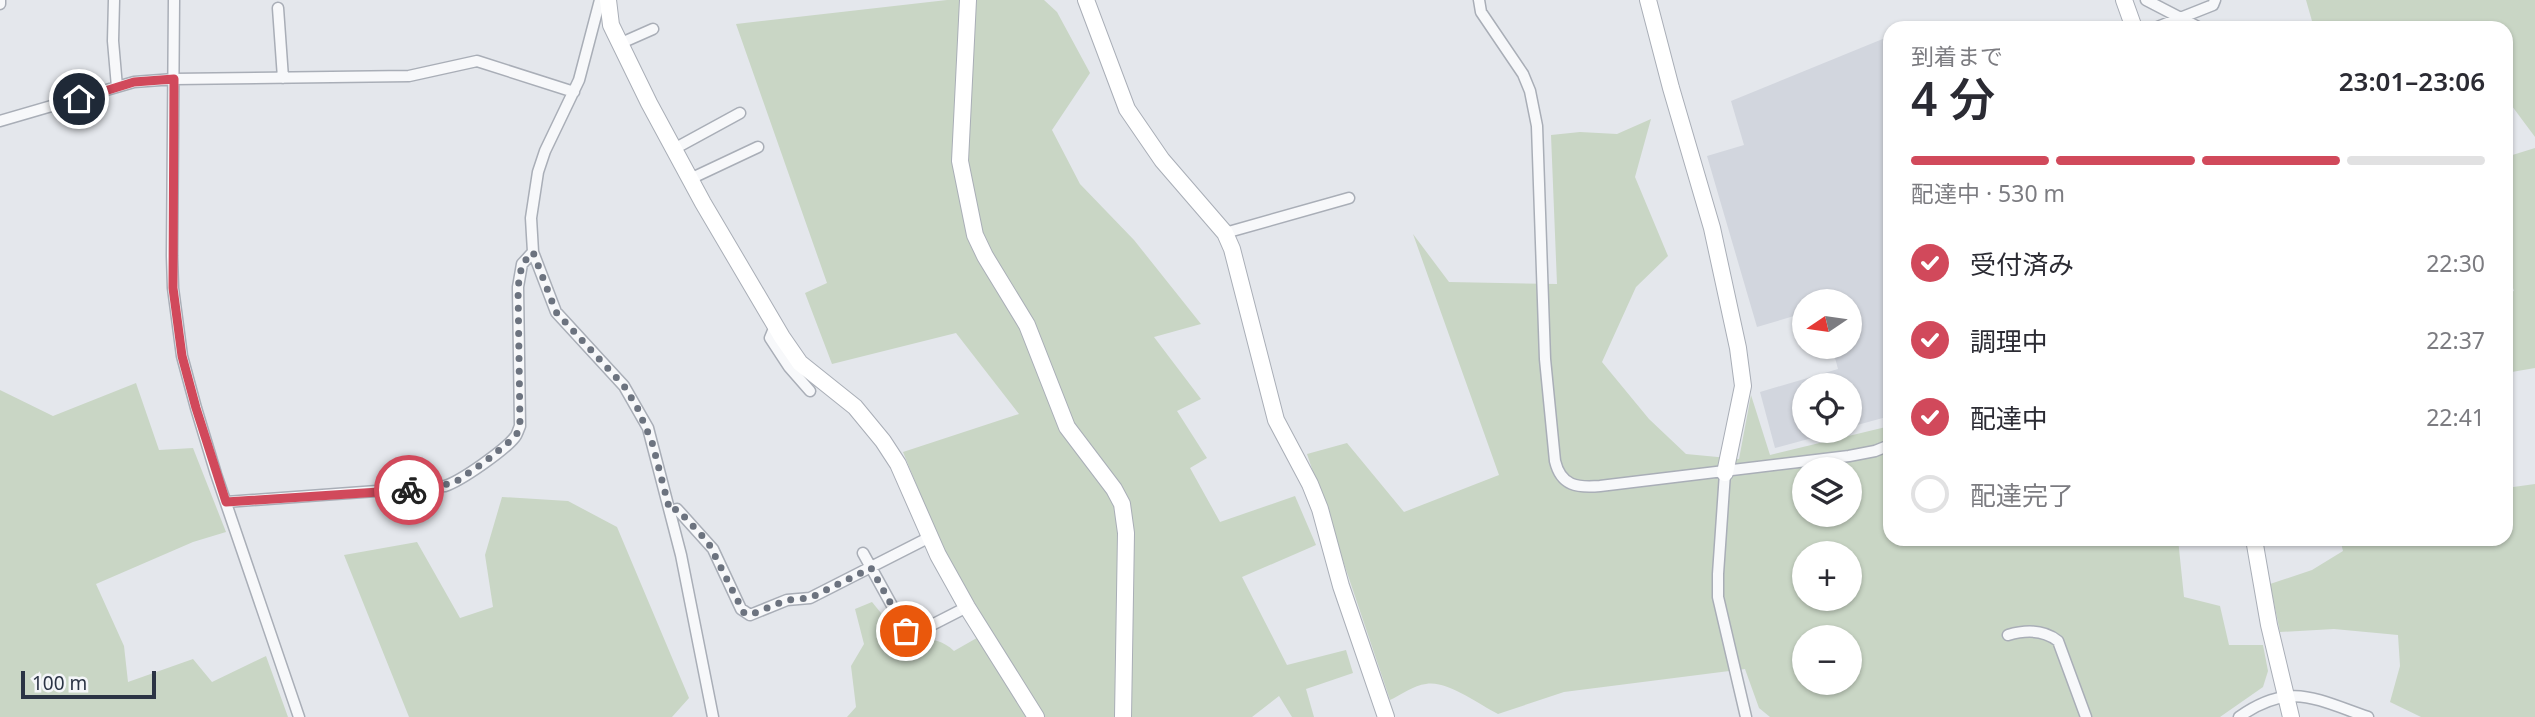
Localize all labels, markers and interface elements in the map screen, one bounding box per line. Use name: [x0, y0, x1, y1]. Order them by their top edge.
text: 到着まで: [1911, 40, 2003, 72]
text: 23:01–23:06: [2339, 63, 2485, 99]
text: 4 分: [1911, 67, 1995, 129]
pin: [49, 69, 109, 129]
icon: home: [60, 80, 98, 118]
text: 配達中 · 530 m: [1911, 177, 2065, 209]
icon: check: [1911, 244, 1949, 282]
text: 受付済み: [1970, 246, 2074, 282]
text: 22:30: [2426, 247, 2485, 279]
north arrow: [1792, 289, 1862, 359]
map controls: [1792, 289, 1862, 695]
icon: check: [1911, 321, 1949, 359]
text: 調理中: [1970, 323, 2048, 359]
text: 22:37: [2426, 324, 2485, 356]
button: locate: [1792, 373, 1862, 443]
icon: check: [1911, 398, 1949, 436]
text: 配達中: [1970, 400, 2048, 436]
text: 22:41: [2426, 401, 2485, 433]
courier: [374, 455, 444, 525]
button: layers: [1792, 457, 1862, 527]
icon: bike: [390, 471, 428, 509]
text: 配達完了: [1970, 477, 2074, 513]
button: +: [1792, 541, 1862, 611]
pin: [876, 601, 936, 661]
icon: bag: [887, 612, 925, 650]
button: −: [1792, 625, 1862, 695]
scale bar: [21, 668, 156, 700]
text: 100 m: [32, 670, 87, 696]

